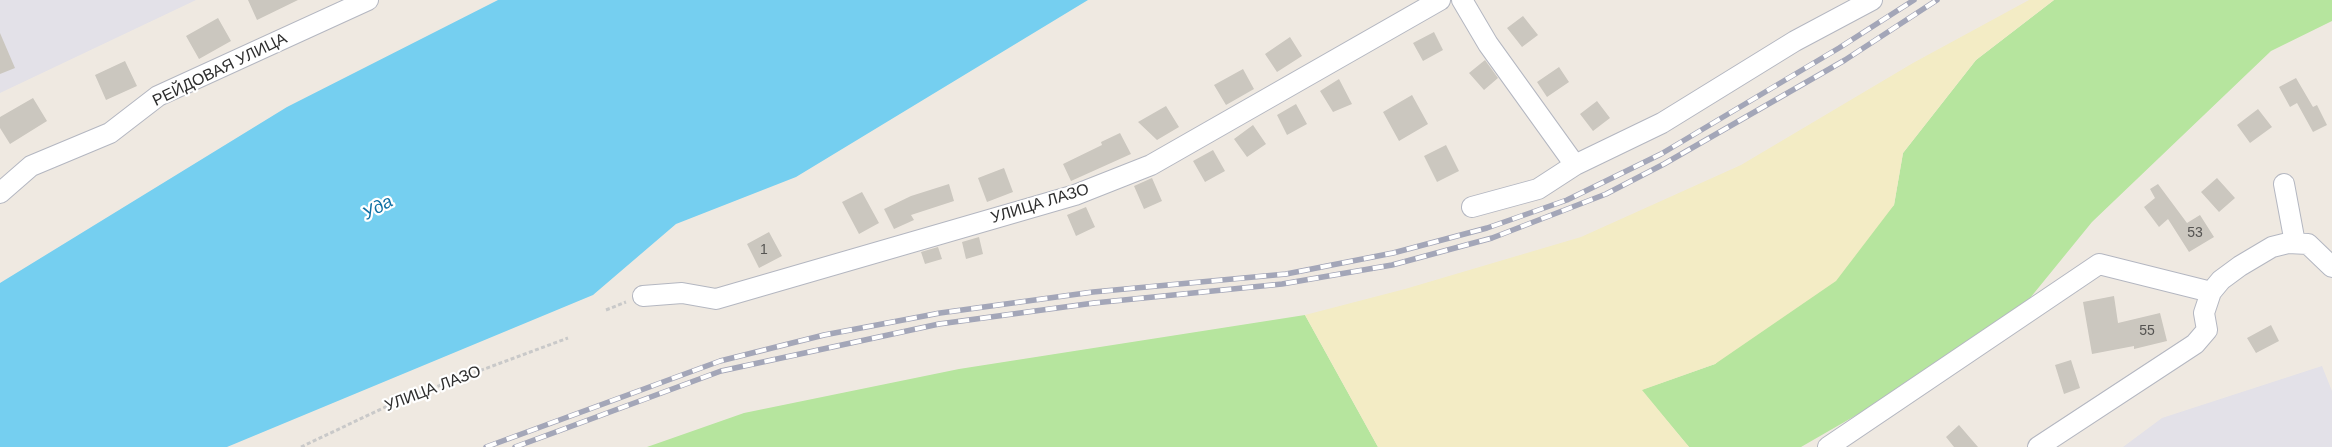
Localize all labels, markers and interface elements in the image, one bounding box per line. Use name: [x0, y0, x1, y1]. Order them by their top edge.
street label: РЕЙДОВАЯ УЛИЦА: [150, 29, 290, 111]
street label: УЛИЦА ЛАЗО: [989, 180, 1091, 228]
water label: Уда: [359, 191, 397, 225]
house number: 53: [2187, 225, 2203, 241]
house number: 1: [760, 242, 768, 258]
house number: 55: [2139, 323, 2155, 339]
street label: УЛИЦА ЛАЗО: [382, 362, 484, 416]

